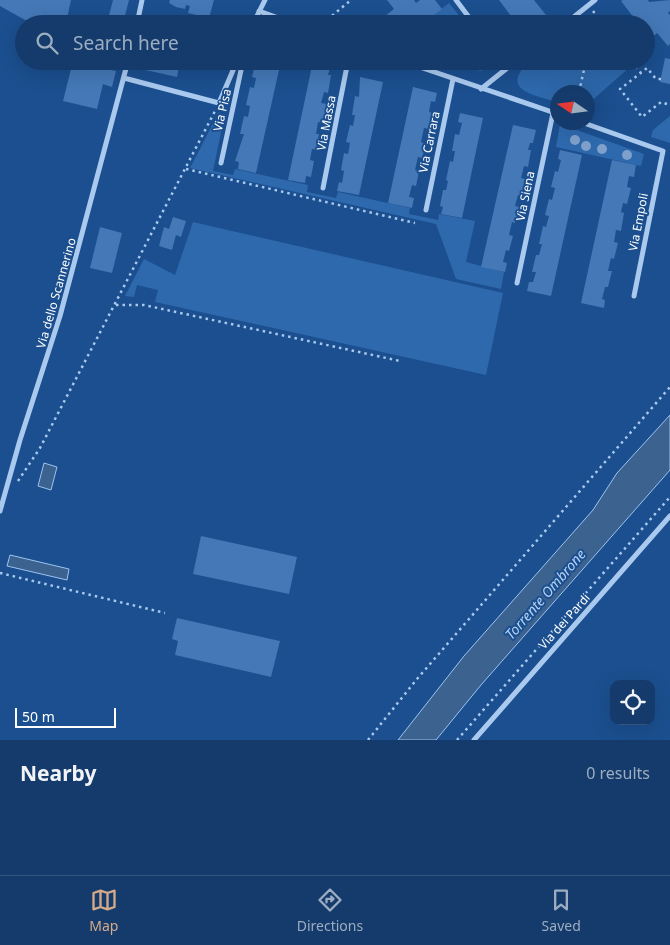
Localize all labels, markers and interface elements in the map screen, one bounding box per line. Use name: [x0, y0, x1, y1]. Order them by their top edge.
search box: [15, 15, 655, 70]
icon: search: [33, 29, 61, 57]
text: Search here: [73, 30, 179, 56]
north arrow: [550, 85, 595, 130]
street label: Via Pisa: [209, 87, 235, 133]
street label: Via Massa: [312, 94, 340, 152]
street label: Via Carrara: [414, 110, 444, 174]
street label: Via Siena: [511, 169, 539, 223]
street label: Via Empoli: [624, 191, 652, 253]
street label: Via dello Scannerino: [32, 236, 80, 350]
water label: Torrente Ombrone: [500, 545, 590, 643]
street label: Via dei Pardi: [534, 589, 594, 653]
map controls: [610, 680, 655, 725]
button: locate: [610, 680, 655, 725]
scale bar: [15, 705, 116, 728]
text: 50 m: [22, 707, 55, 726]
text: Nearby: [20, 759, 96, 787]
text: 0 results: [586, 762, 650, 784]
tab: Map: [89, 886, 118, 935]
tab: Directions: [297, 886, 363, 935]
tab: Saved: [542, 886, 581, 935]

